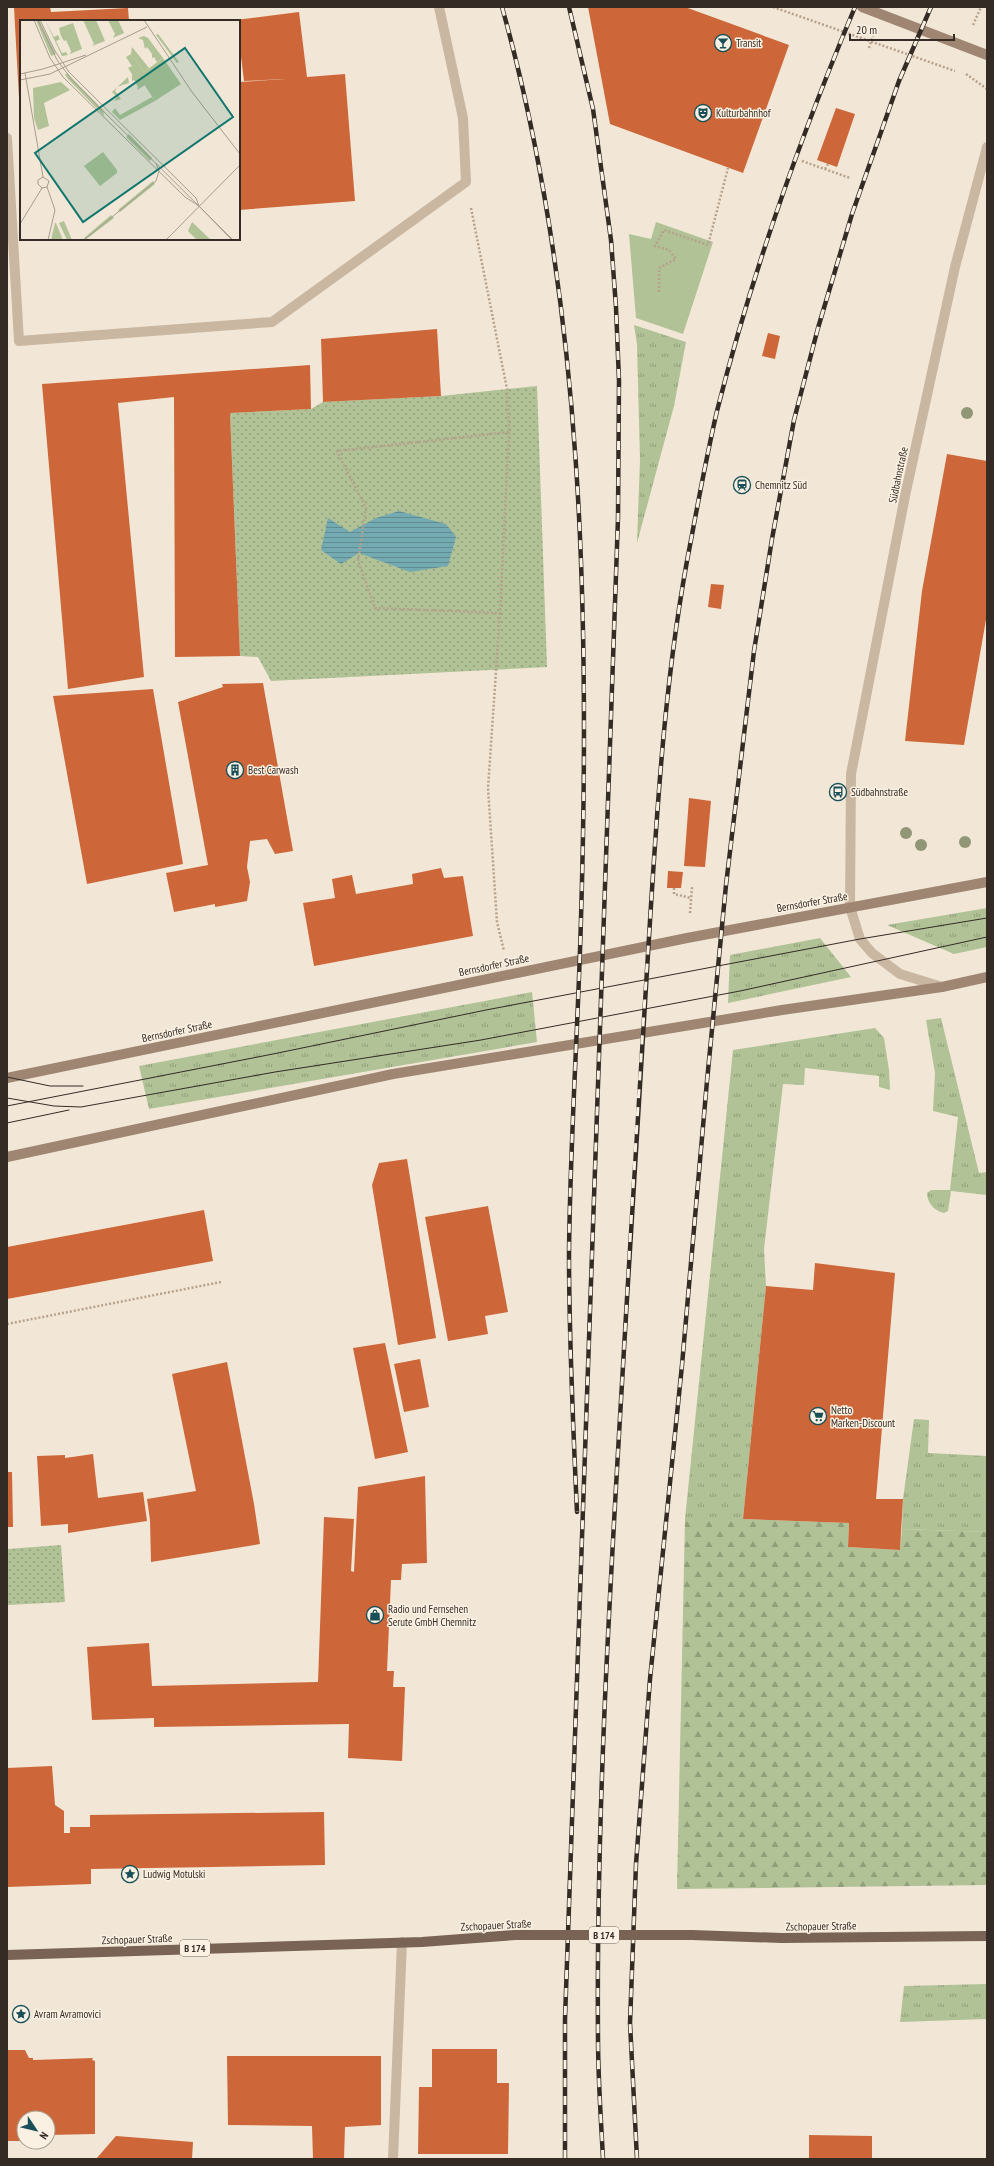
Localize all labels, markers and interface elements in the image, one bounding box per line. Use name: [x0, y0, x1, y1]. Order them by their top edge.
scale bar: [850, 16, 954, 42]
inset map: [20, 20, 240, 240]
text: 20 m: [856, 22, 877, 37]
bar icon: Transit: [713, 33, 733, 53]
place label: Transit: [736, 36, 761, 50]
theatre icon: Kulturbahnhof: [693, 103, 713, 123]
place label: Kulturbahnhof: [716, 106, 772, 120]
street label: Südbahnstraße: [885, 445, 911, 504]
station icon: Chemnitz Süd: [732, 475, 752, 495]
place label: Chemnitz Süd: [755, 478, 807, 492]
building icon: Best Carwash: [225, 760, 245, 780]
place label: Best Carwash: [248, 763, 299, 777]
bus stop icon: Südbahnstraße: [828, 782, 848, 802]
place label: Südbahnstraße: [851, 785, 909, 799]
street label: Bernsdorfer Straße: [776, 889, 849, 915]
street label: Bernsdorfer Straße: [458, 951, 531, 979]
street label: Bernsdorfer Straße: [141, 1017, 214, 1045]
place label: Netto Marken-Discount: [831, 1403, 895, 1430]
supermarket icon: Netto Marken-Discount: [808, 1406, 828, 1426]
place label: Radio und Fernsehen Serute GmbH Chemnitz: [388, 1602, 476, 1629]
shop icon: Radio und Fernsehen Serute GmbH Chemnitz: [365, 1605, 385, 1625]
place icon: Ludwig Motulski: [120, 1864, 140, 1884]
place label: Ludwig Motulski: [143, 1867, 205, 1881]
street label: Zschopauer Straße: [460, 1916, 532, 1934]
street label: Zschopauer Straße: [785, 1918, 857, 1934]
road number: B 174: [589, 1927, 619, 1943]
street label: Zschopauer Straße: [101, 1931, 173, 1947]
road number: B 174: [180, 1940, 210, 1956]
place icon: Avram Avramovici: [11, 2004, 31, 2024]
place label: Avram Avramovici: [34, 2007, 101, 2021]
north arrow: [16, 2110, 56, 2150]
text: N: [37, 2129, 52, 2142]

